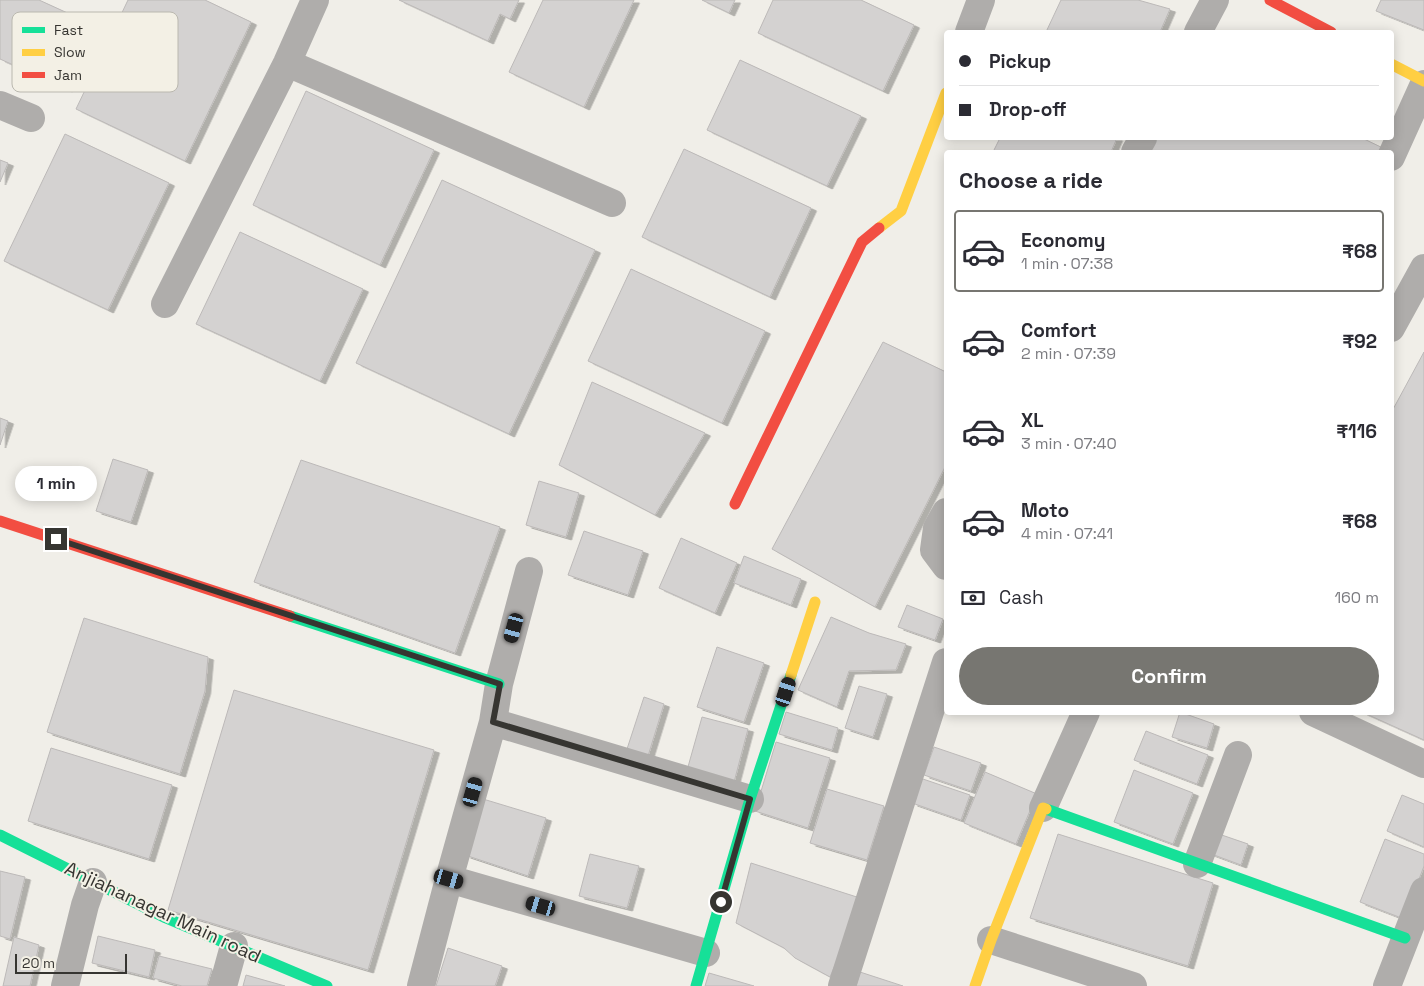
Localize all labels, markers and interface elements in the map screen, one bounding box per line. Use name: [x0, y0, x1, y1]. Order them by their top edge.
legend: [12, 12, 178, 92]
text: Fast: [54, 21, 83, 39]
text: Slow: [54, 43, 86, 61]
text: Pickup: [989, 49, 1051, 74]
text: Jam: [54, 66, 82, 84]
text: Drop-off: [989, 97, 1067, 122]
text: Choose a ride: [959, 166, 1103, 194]
text: Economy: [1021, 228, 1105, 253]
icon: car: [961, 229, 1006, 274]
text: ₹68: [1342, 239, 1377, 264]
text: 1 min · 07:38: [1021, 253, 1113, 274]
text: Comfort: [1021, 318, 1097, 343]
icon: car: [961, 319, 1006, 364]
text: ₹92: [1342, 329, 1377, 354]
text: 2 min · 07:39: [1021, 343, 1116, 364]
text: XL: [1021, 408, 1044, 433]
icon: car: [961, 409, 1006, 454]
text: ₹116: [1336, 419, 1377, 444]
text: 3 min · 07:40: [1021, 433, 1117, 454]
callout: 1 min: [15, 466, 97, 502]
text: 1 min: [36, 473, 76, 494]
text: Moto: [1021, 498, 1069, 523]
icon: car: [961, 499, 1006, 544]
text: ₹68: [1342, 509, 1377, 534]
text: 4 min · 07:41: [1021, 523, 1113, 544]
route end: [45, 528, 67, 550]
icon: cash: [959, 584, 987, 612]
text: Cash: [999, 585, 1044, 610]
text: 160 m: [1334, 587, 1379, 608]
car: [502, 612, 525, 644]
button: Confirm: [959, 647, 1379, 705]
car: [774, 675, 797, 709]
car: [461, 776, 484, 808]
street label: Anjiahanagar Main road: [61, 855, 265, 969]
car: [432, 868, 465, 890]
route start: [710, 891, 732, 913]
car: [524, 895, 557, 917]
scale bar: [15, 951, 128, 974]
text: 20 m: [22, 954, 55, 972]

